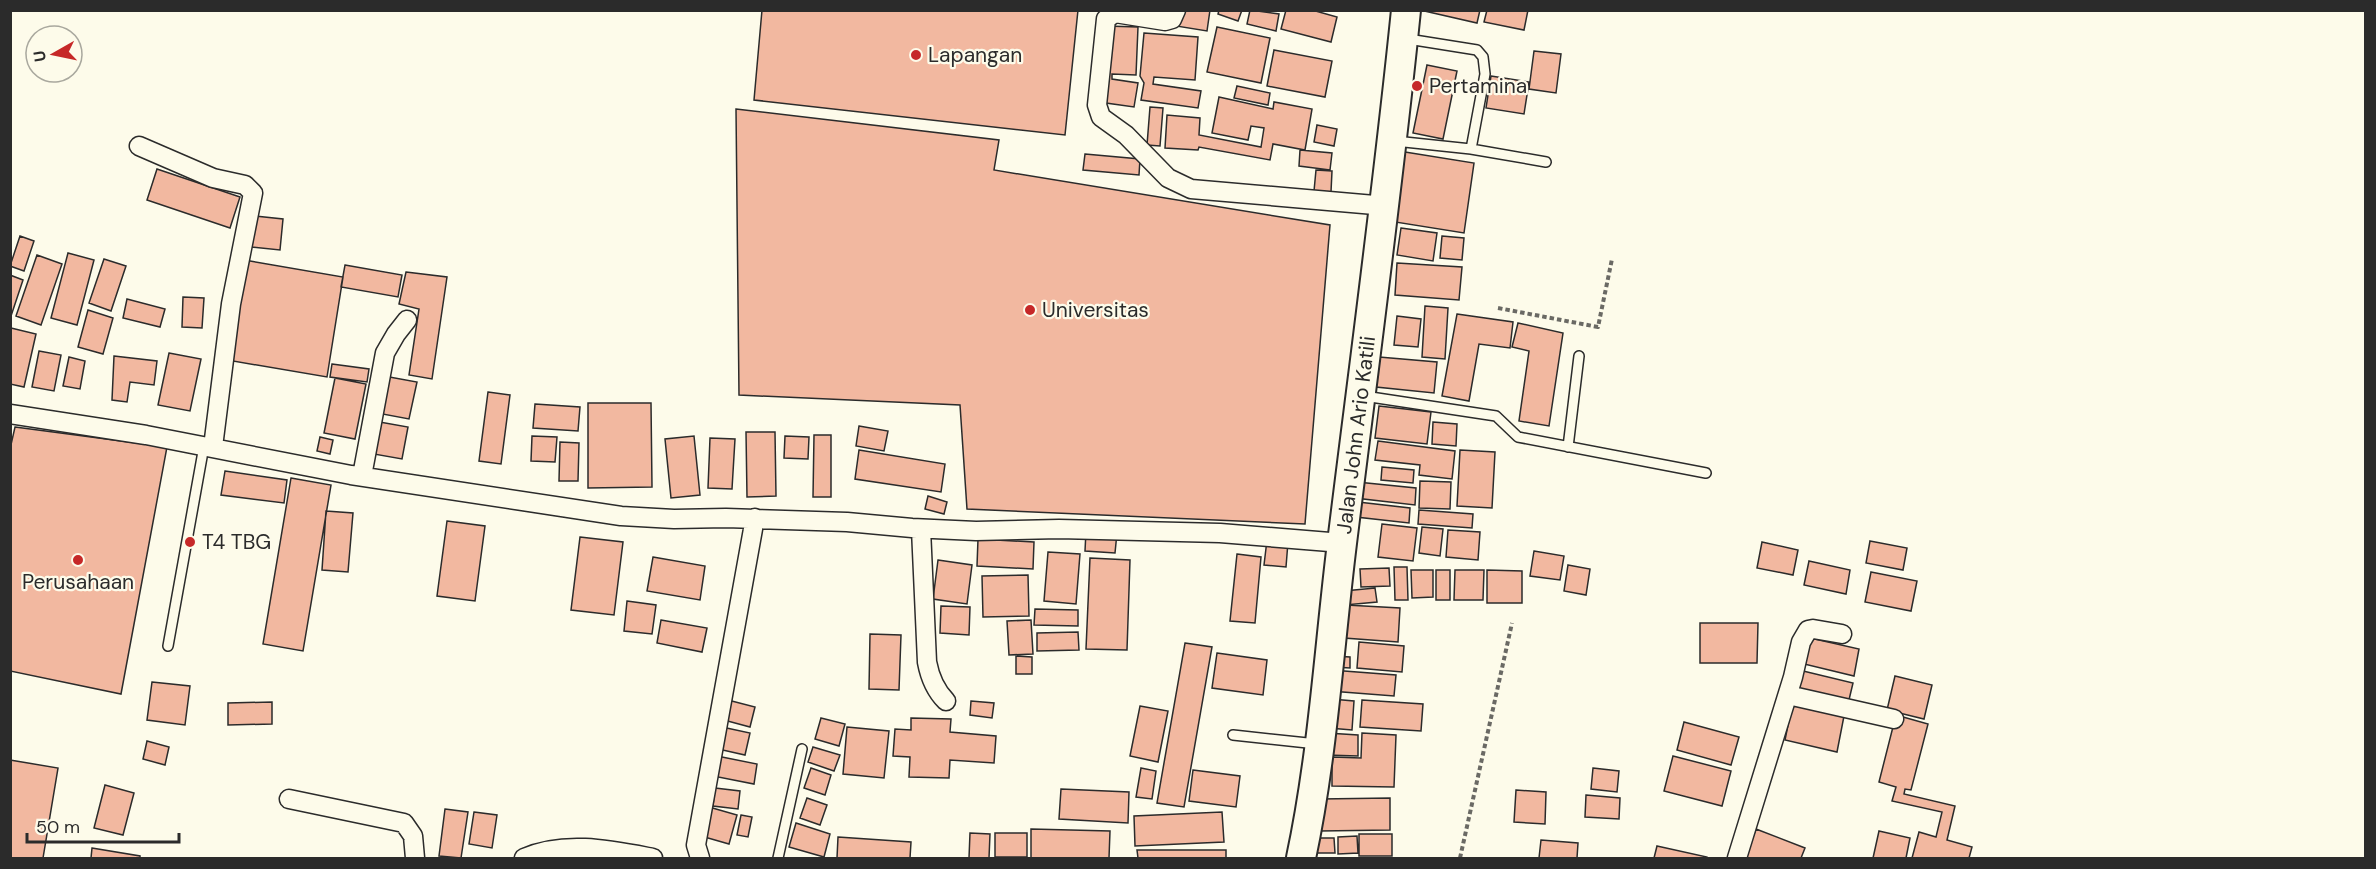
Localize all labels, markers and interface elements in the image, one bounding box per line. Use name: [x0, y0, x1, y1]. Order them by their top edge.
north arrow: [24, 24, 84, 84]
place label: Lapangan: [928, 41, 1022, 69]
marker: Lapangan: [909, 48, 923, 62]
text: U: [28, 49, 51, 63]
place label: Pertamina: [1429, 72, 1527, 100]
marker: Pertamina: [1410, 79, 1424, 93]
place label: Universitas: [1042, 296, 1149, 324]
marker: Universitas: [1023, 303, 1037, 317]
street label: Jalan John Ario Katili: [1330, 334, 1382, 536]
place label: T4 TBG: [202, 528, 271, 556]
marker: T4 TBG: [183, 535, 197, 549]
marker: Perusahaan: [71, 553, 85, 567]
place label: Perusahaan: [22, 568, 134, 596]
scale bar: [27, 806, 178, 844]
text: 50 m: [36, 815, 80, 839]

